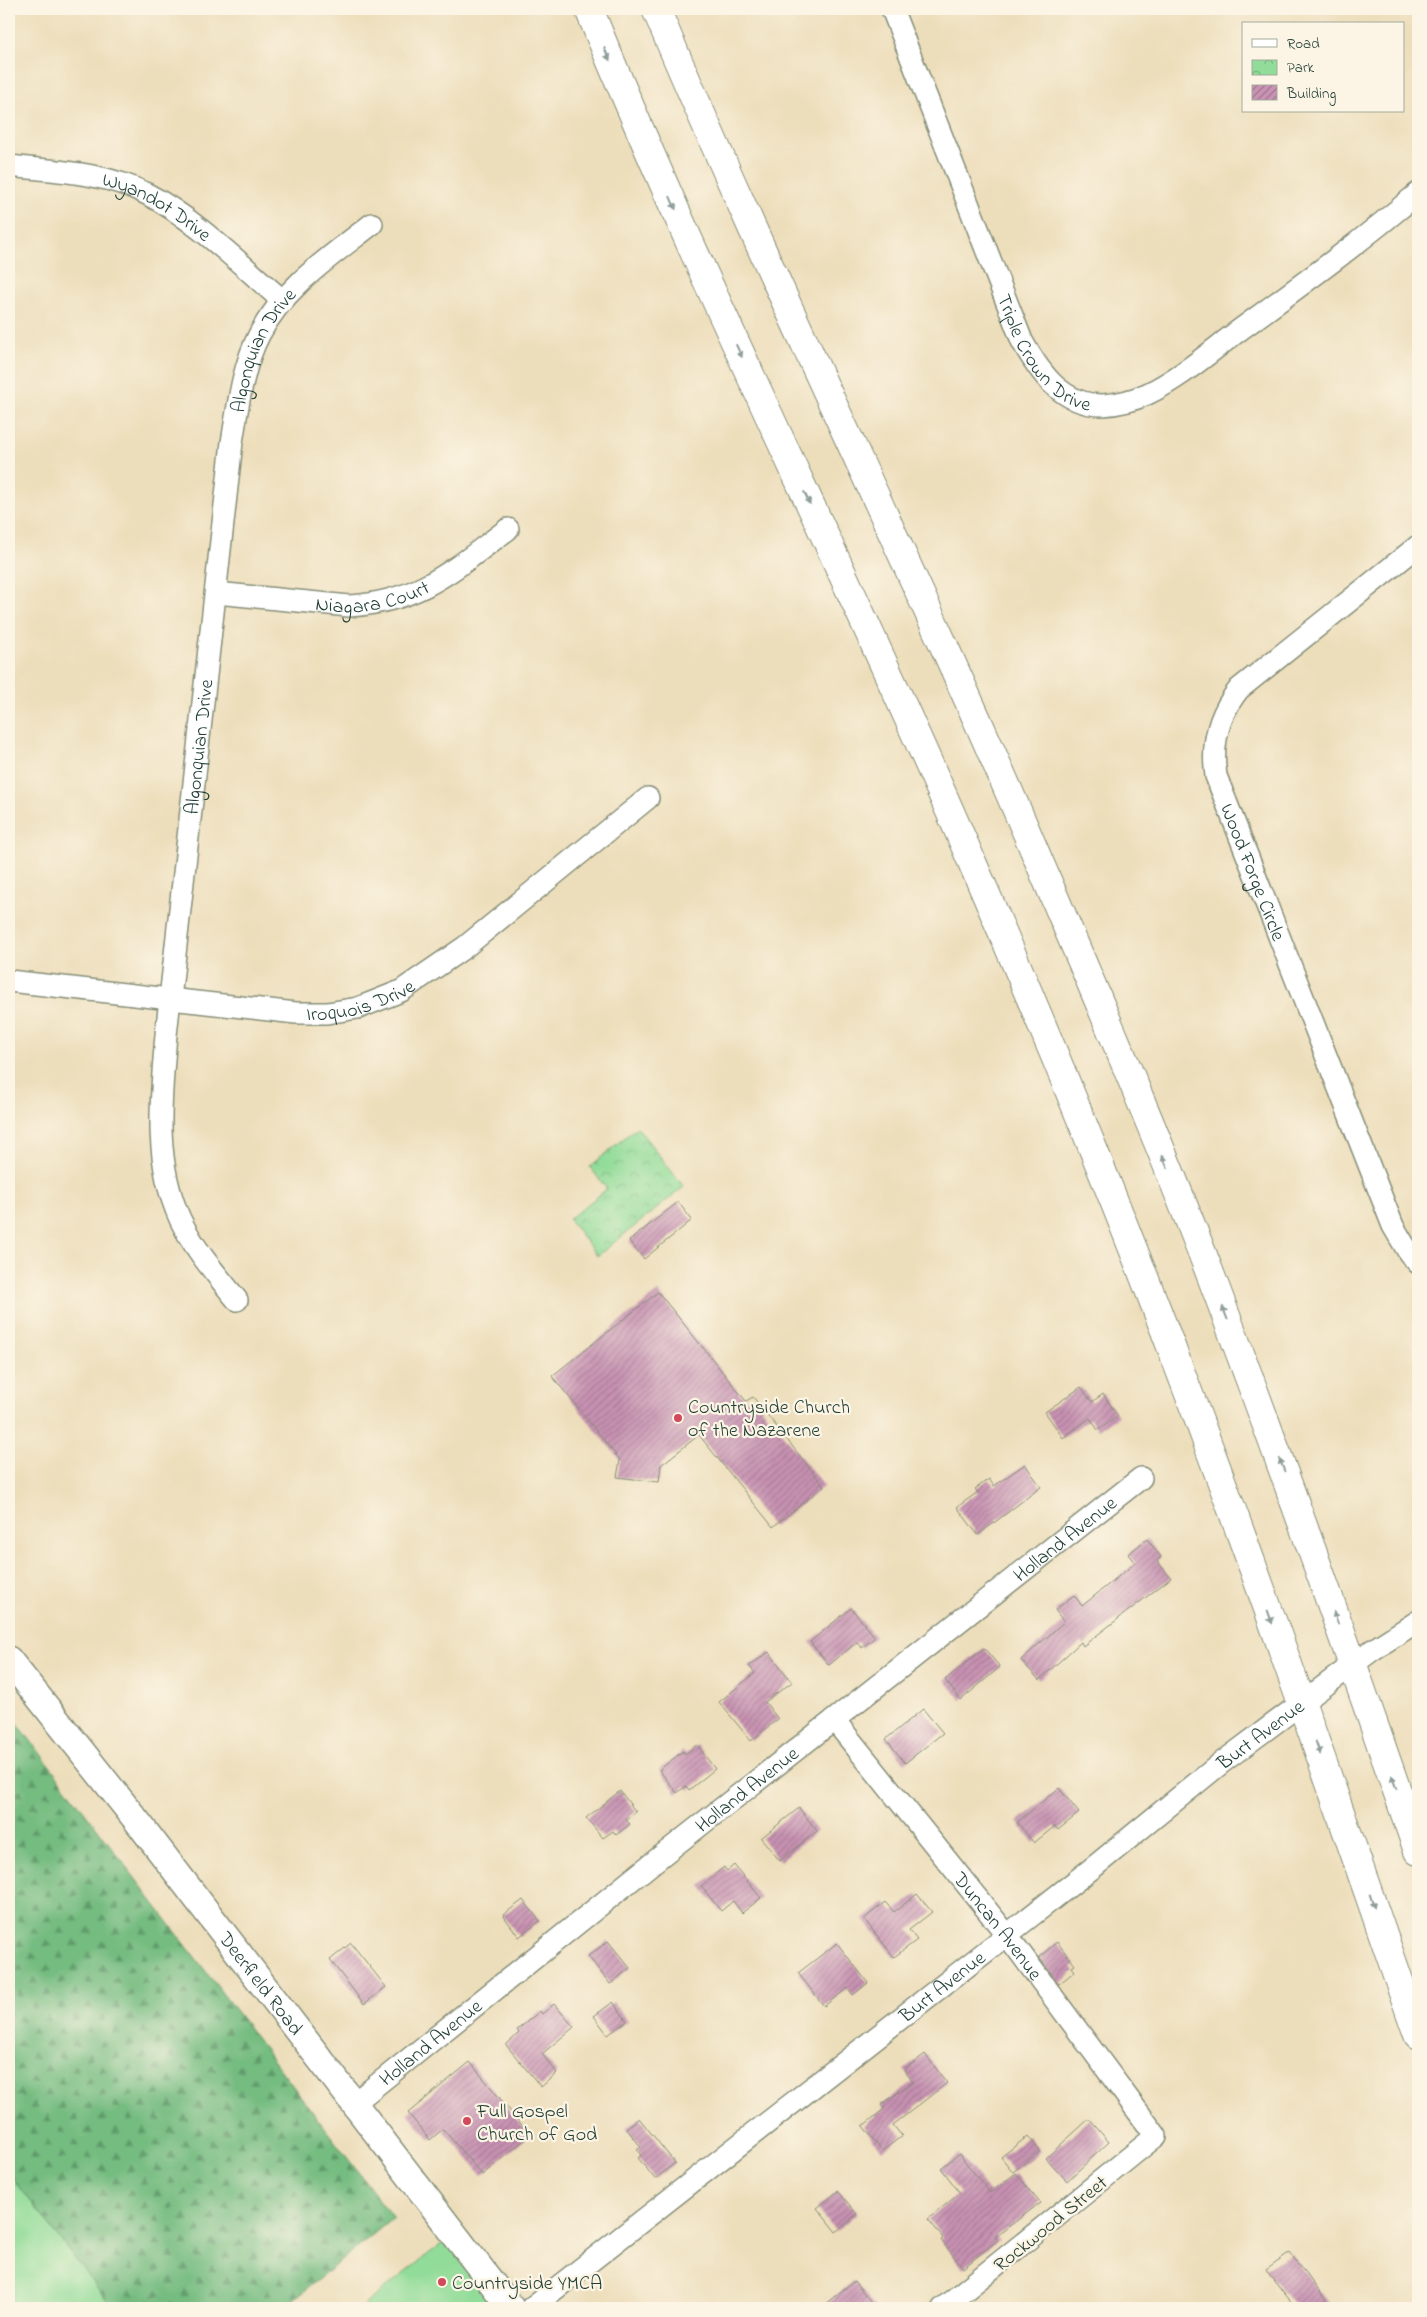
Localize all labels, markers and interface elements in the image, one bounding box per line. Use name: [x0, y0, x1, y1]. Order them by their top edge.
legend: [1242, 22, 1404, 112]
text: Road: [1287, 33, 1320, 55]
one-way arrow: [604, 47, 612, 61]
text: Park: [1287, 57, 1315, 79]
text: Building: [1286, 83, 1336, 106]
street label: Wyandot Drive: [99, 166, 217, 250]
one-way arrow: [669, 195, 677, 210]
street label: Algonquian Drive: [225, 282, 304, 415]
street label: Triple Crown Drive: [988, 290, 1094, 421]
one-way arrow: [735, 344, 743, 358]
one-way arrow: [804, 491, 812, 505]
street label: Niagara Court: [314, 574, 436, 624]
street label: Algonquian Drive: [179, 678, 222, 816]
street label: Wood Forge Circle: [1211, 800, 1291, 946]
street label: Iroquois Drive: [306, 973, 422, 1030]
one-way arrow: [1160, 1155, 1168, 1169]
one-way arrow: [1220, 1306, 1228, 1320]
place label: Countryside Church of the Nazarene: [688, 1394, 850, 1446]
marker: Countryside Church of the Nazarene: [672, 1412, 684, 1424]
one-way arrow: [1278, 1457, 1286, 1472]
street label: Holland Avenue: [1008, 1490, 1124, 1590]
one-way arrow: [1267, 1610, 1275, 1625]
one-way arrow: [1332, 1610, 1340, 1625]
street label: Burt Avenue: [1211, 1694, 1311, 1779]
street label: Holland Avenue: [690, 1741, 806, 1841]
one-way arrow: [1314, 1741, 1322, 1756]
one-way arrow: [1390, 1774, 1398, 1789]
street label: Duncan Avenue: [944, 1866, 1048, 1987]
one-way arrow: [1368, 1894, 1376, 1909]
street label: Deerfield Road: [210, 1926, 309, 2042]
street label: Burt Avenue: [893, 1945, 993, 2032]
street label: Holland Avenue: [374, 1993, 490, 2094]
place label: Full Gospel Church of God: [476, 2098, 597, 2150]
marker: Full Gospel Church of God: [461, 2115, 473, 2127]
street label: Rockwood Street: [988, 2170, 1115, 2280]
place label: Countryside YMCA: [452, 2270, 602, 2299]
marker: Countryside YMCA: [436, 2276, 448, 2288]

